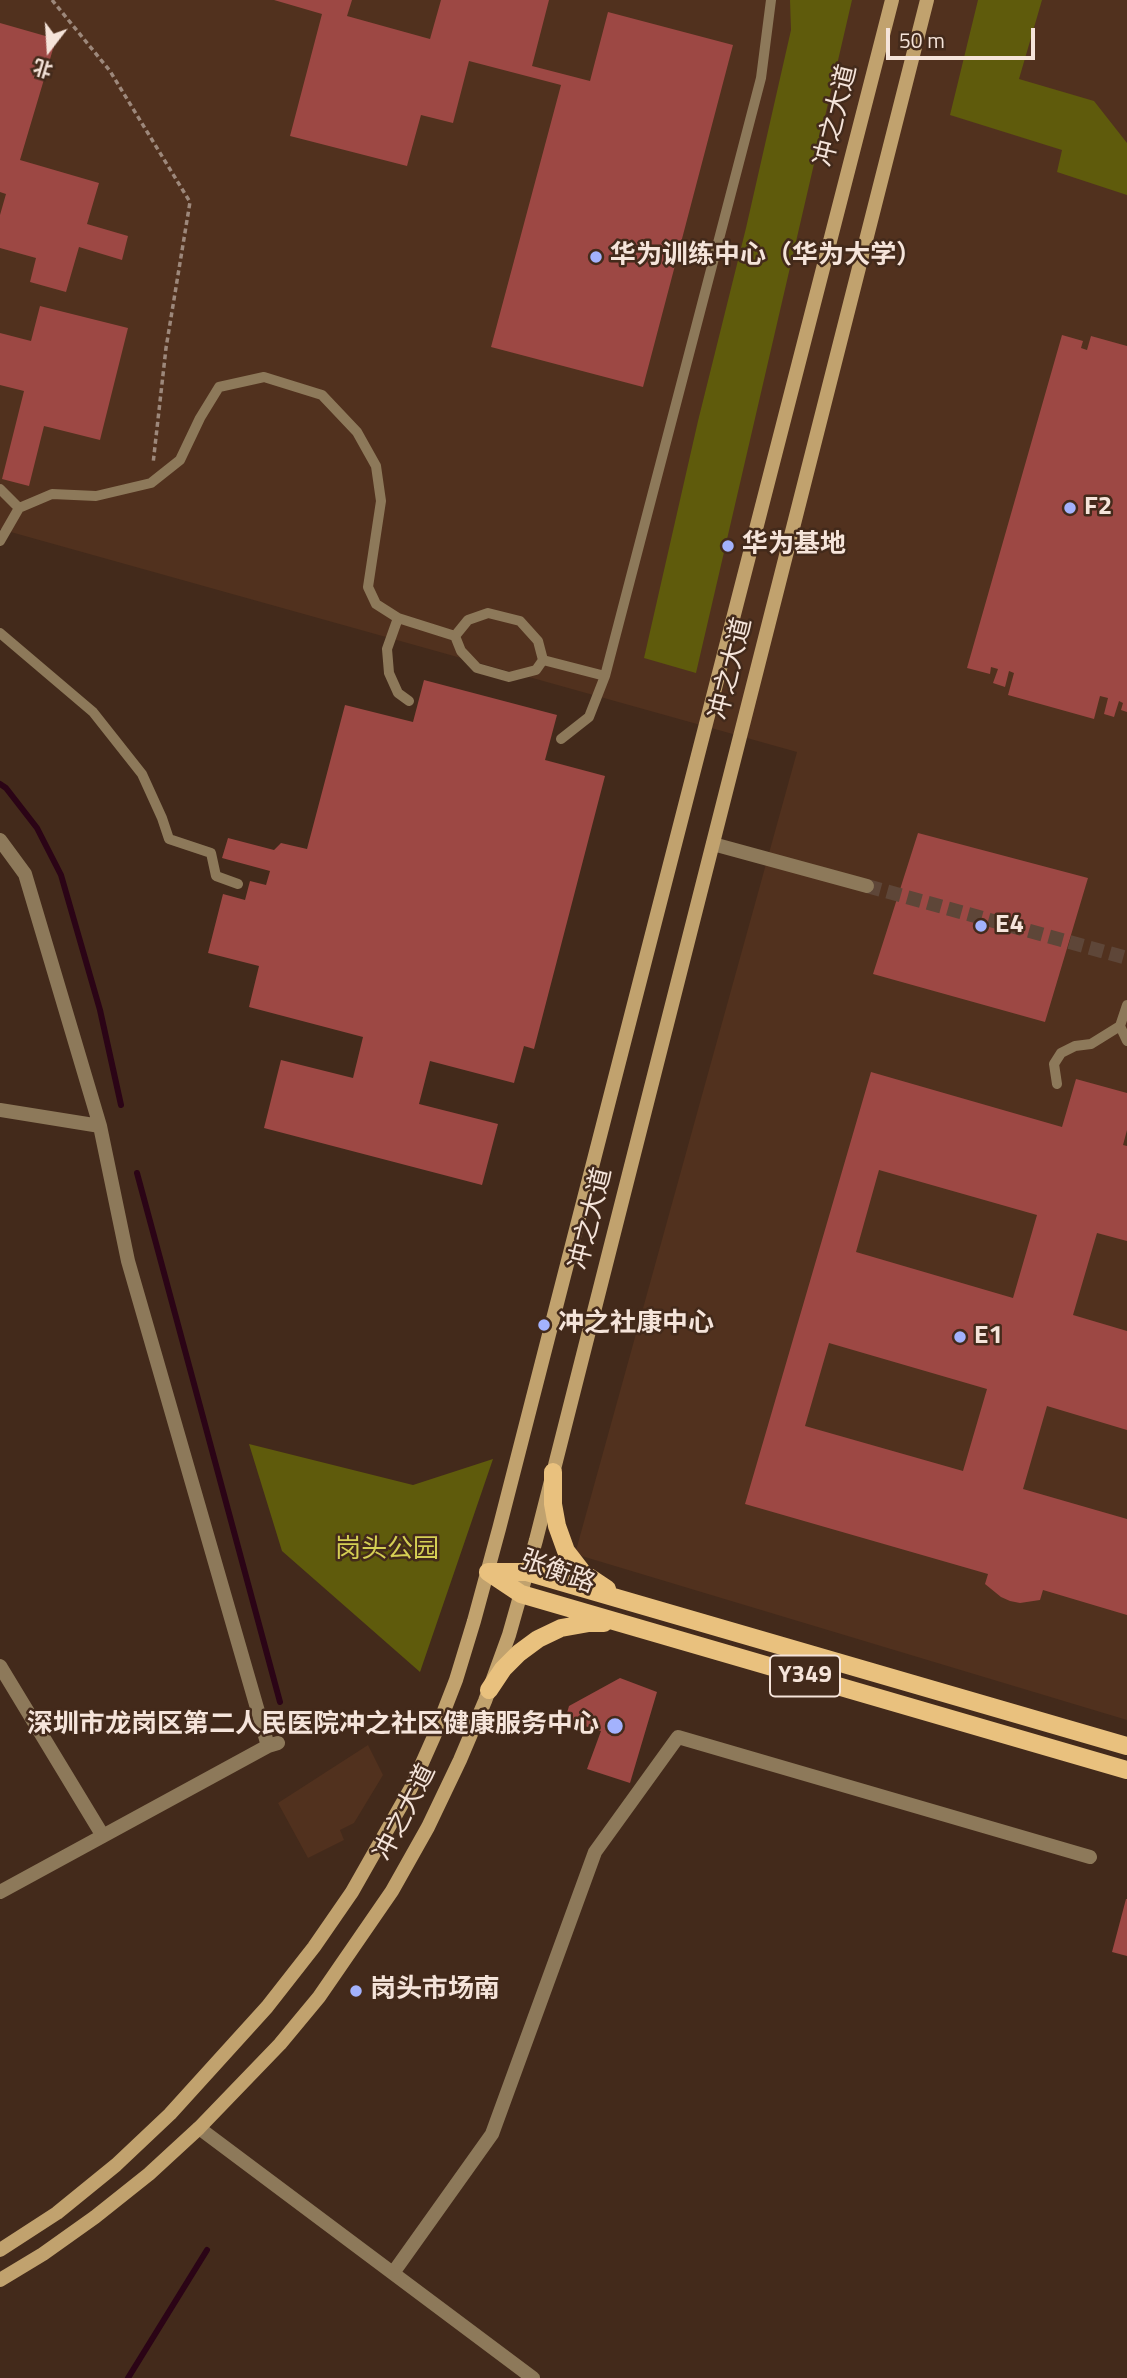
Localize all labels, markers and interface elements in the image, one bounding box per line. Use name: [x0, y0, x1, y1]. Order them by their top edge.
north arrow: [14, 14, 84, 84]
scale bar: [889, 14, 1038, 58]
text: 50 m: [899, 24, 945, 56]
text: 北: [29, 53, 56, 86]
street label: 冲之大道: [809, 62, 865, 170]
place label: 华为训练中心（华为大学）: [610, 241, 922, 273]
marker: 华为训练中心（华为大学）: [588, 249, 604, 265]
place label: F2: [1084, 492, 1112, 524]
marker: F2: [1062, 500, 1078, 516]
place label: 华为基地: [742, 530, 846, 562]
marker: 华为基地: [720, 538, 736, 554]
street label: 冲之大道: [704, 615, 760, 723]
place label: E4: [995, 910, 1024, 942]
marker: E4: [973, 918, 989, 934]
street label: 冲之大道: [564, 1165, 620, 1273]
place label: 冲之社康中心: [558, 1309, 714, 1341]
marker: 冲之社康中心: [536, 1317, 552, 1333]
place label: E1: [974, 1321, 1003, 1353]
marker: E1: [952, 1329, 968, 1345]
park label: 岗头公园: [335, 1535, 439, 1567]
street label: 张衡路: [515, 1545, 599, 1601]
road number: Y349: [770, 1656, 840, 1696]
place label: 深圳市龙岗区第二人民医院冲之社区健康服务中心: [27, 1710, 599, 1742]
marker: 深圳市龙岗区第二人民医院冲之社区健康服务中心: [605, 1716, 625, 1736]
street label: 冲之大道: [368, 1760, 444, 1866]
place label: 岗头市场南: [370, 1975, 500, 2007]
marker: 岗头市场南: [348, 1983, 364, 1999]

